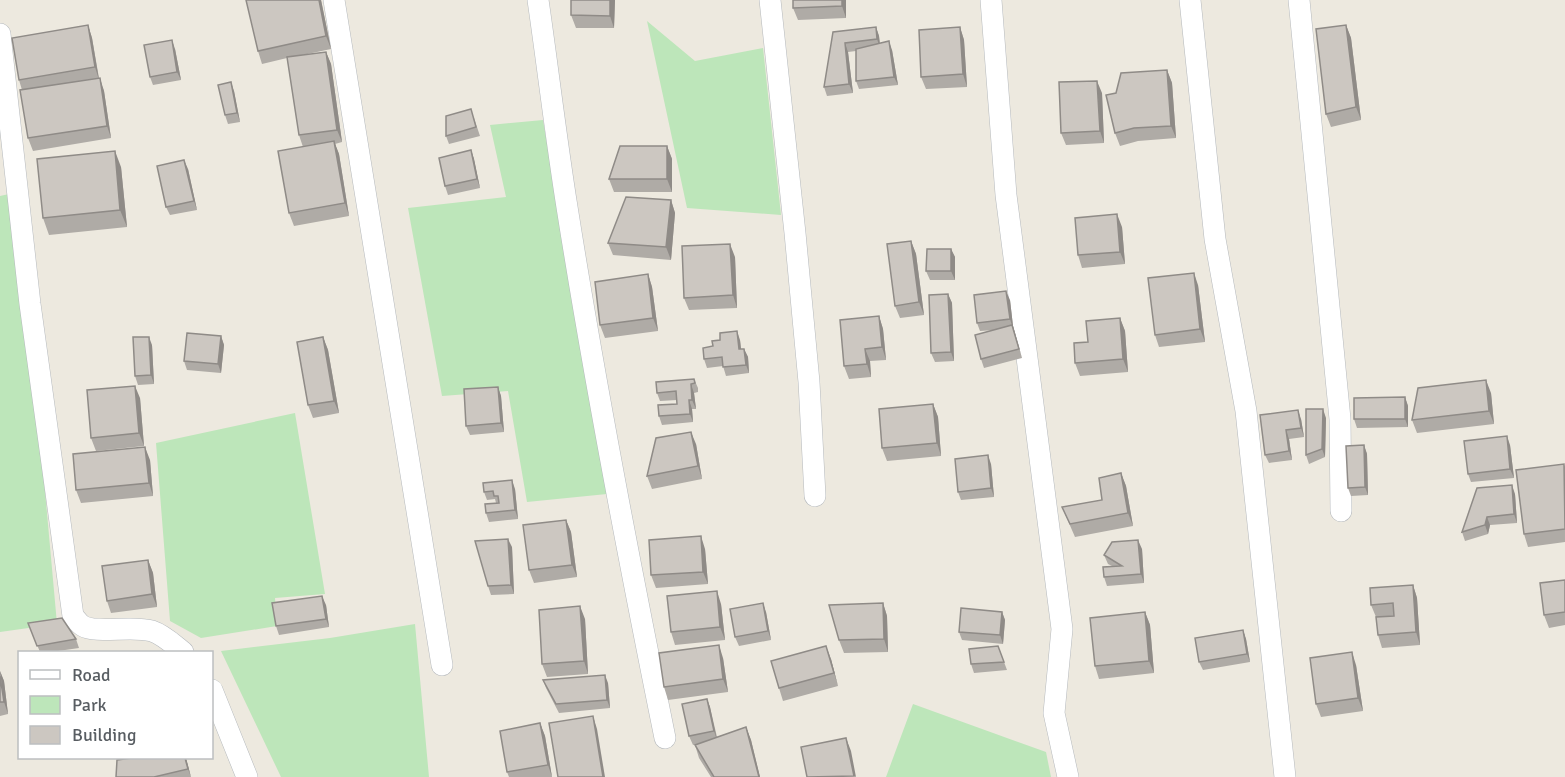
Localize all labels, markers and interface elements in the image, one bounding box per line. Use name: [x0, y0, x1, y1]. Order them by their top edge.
legend: [18, 651, 213, 759]
text: Road: [72, 664, 111, 686]
text: Park: [72, 694, 107, 716]
text: Building: [72, 724, 136, 746]

